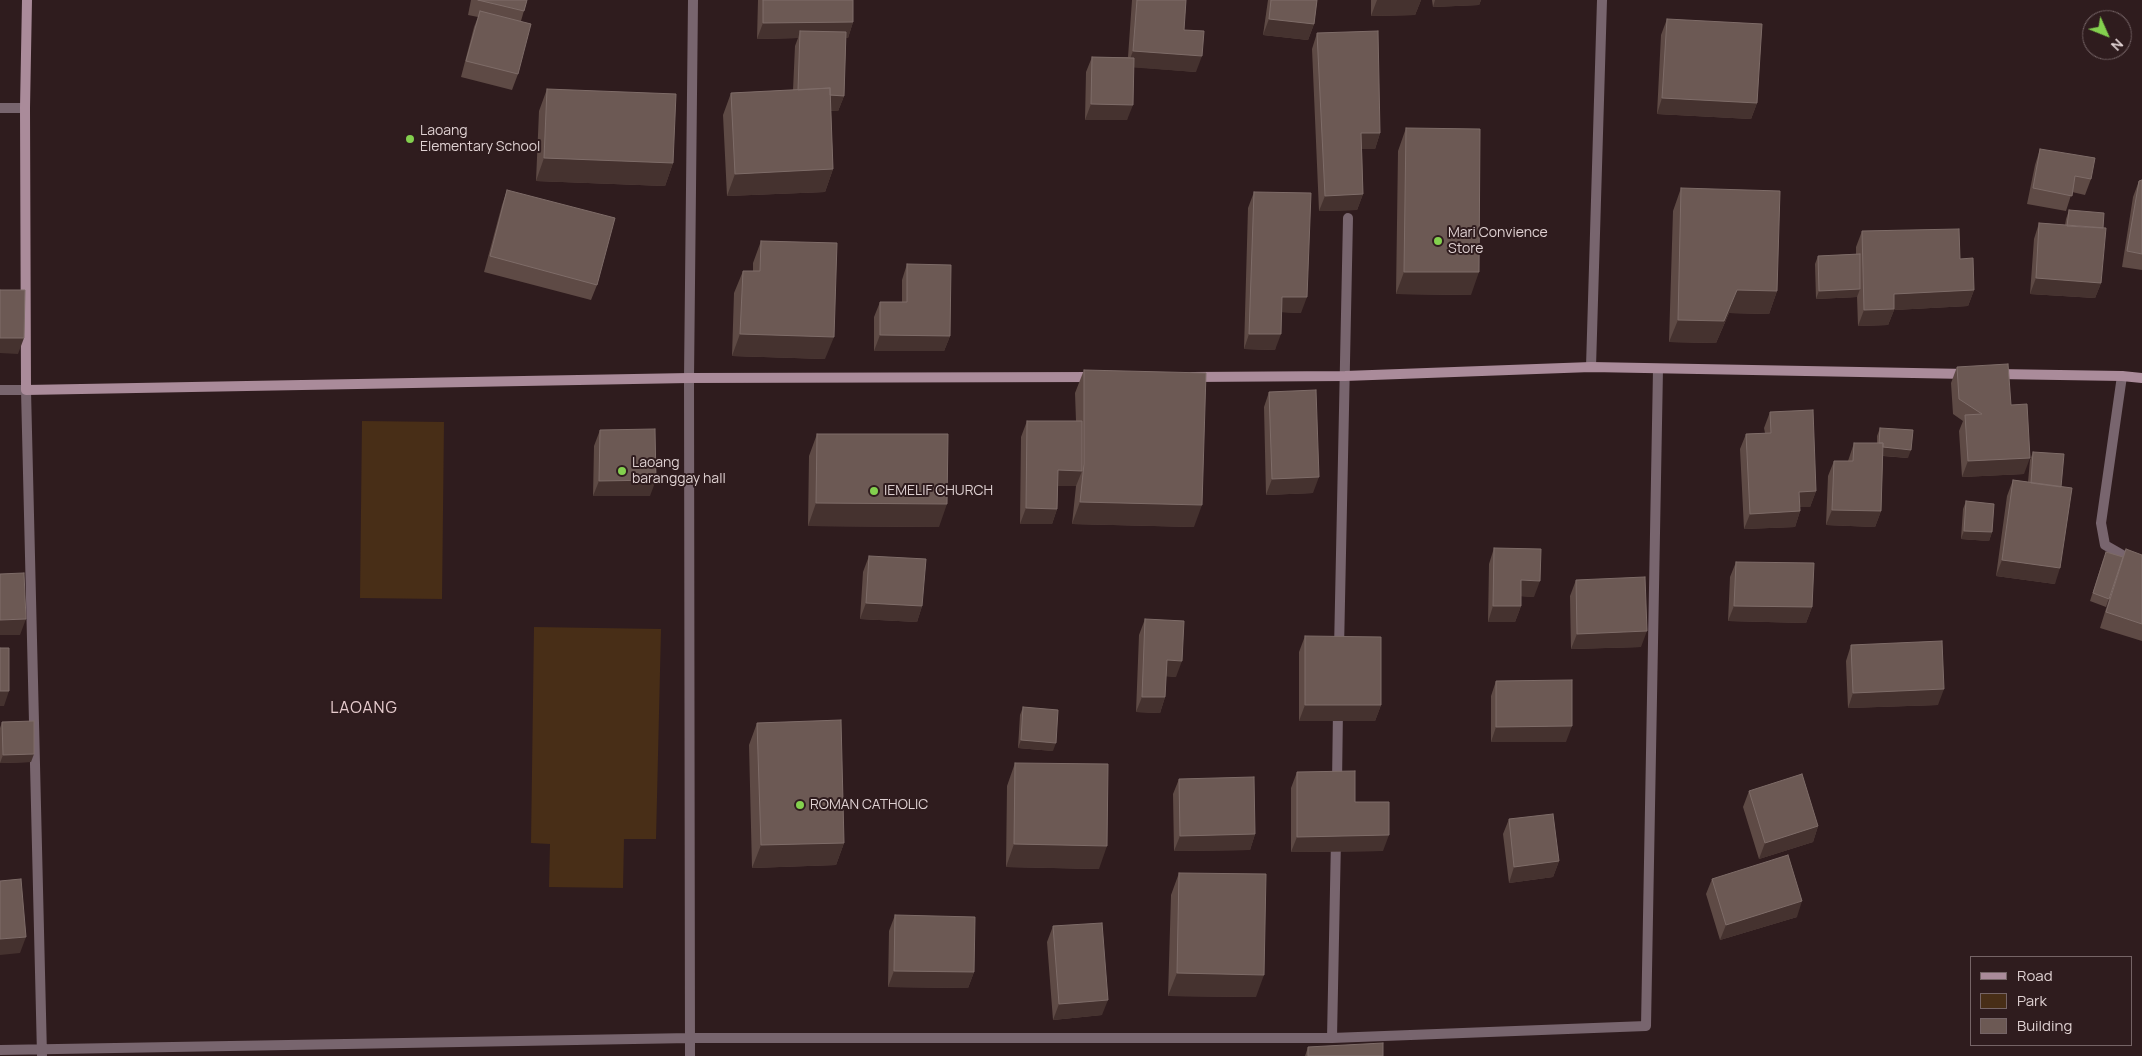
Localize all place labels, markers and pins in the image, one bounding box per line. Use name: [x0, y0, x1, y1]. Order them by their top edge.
place label: Laoang Elementary School: [420, 123, 540, 156]
marker: Laoang Elementary School: [404, 133, 416, 145]
place label: Mari Convience Store: [1448, 225, 1548, 258]
marker: Mari Convience Store: [1432, 235, 1444, 247]
place label: Laoang baranggay hall: [632, 455, 726, 488]
marker: Laoang baranggay hall: [616, 465, 628, 477]
place label: IEMELIF CHURCH: [884, 483, 993, 499]
marker: IEMELIF CHURCH: [868, 485, 880, 497]
place label: ROMAN CATHOLIC: [810, 797, 928, 813]
marker: ROMAN CATHOLIC: [794, 799, 806, 811]

